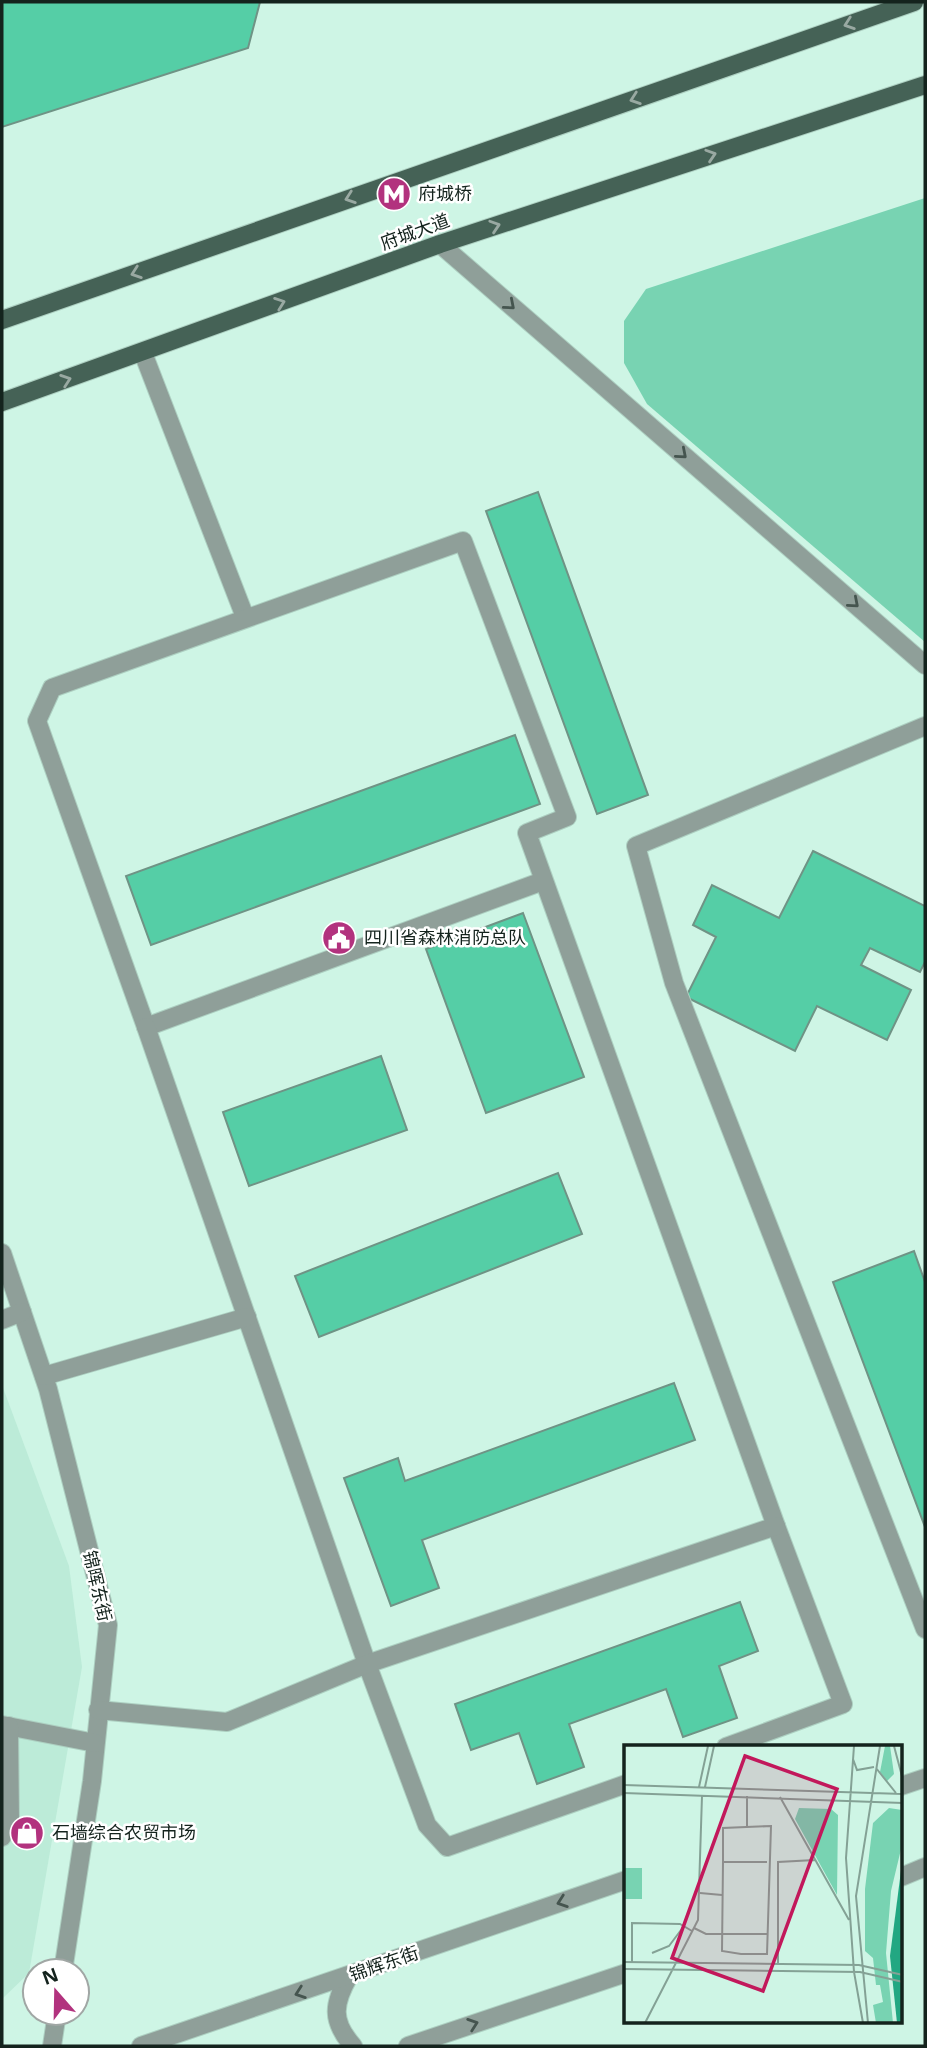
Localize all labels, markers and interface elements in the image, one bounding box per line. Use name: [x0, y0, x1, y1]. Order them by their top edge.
one-way arrow: [844, 16, 856, 30]
one-way arrow: [629, 91, 641, 105]
one-way arrow: [704, 149, 716, 164]
metro station icon: 府城桥: [375, 175, 413, 213]
place label: 府城桥: [418, 181, 472, 205]
one-way arrow: [345, 190, 357, 204]
street label: 府城大道: [377, 207, 453, 255]
one-way arrow: [488, 220, 500, 235]
one-way arrow: [130, 265, 142, 279]
one-way arrow: [274, 297, 286, 311]
one-way arrow: [502, 297, 515, 309]
one-way arrow: [60, 374, 72, 388]
one-way arrow: [674, 446, 687, 458]
one-way arrow: [846, 595, 859, 607]
public building icon: 四川省森林消防总队: [320, 919, 358, 957]
place label: 四川省森林消防总队: [364, 925, 526, 949]
street label: 锦晖东街: [78, 1548, 118, 1624]
inset map: [624, 1745, 902, 2024]
shop icon: 石墙综合农贸市场: [8, 1814, 46, 1852]
place label: 石墙综合农贸市场: [52, 1820, 196, 1844]
one-way arrow: [556, 1894, 568, 1908]
street label: 锦辉东街: [346, 1940, 422, 1986]
north arrow: [21, 1957, 91, 2027]
text: N: [38, 1961, 62, 1991]
one-way arrow: [295, 1985, 307, 1999]
one-way arrow: [466, 2018, 478, 2033]

